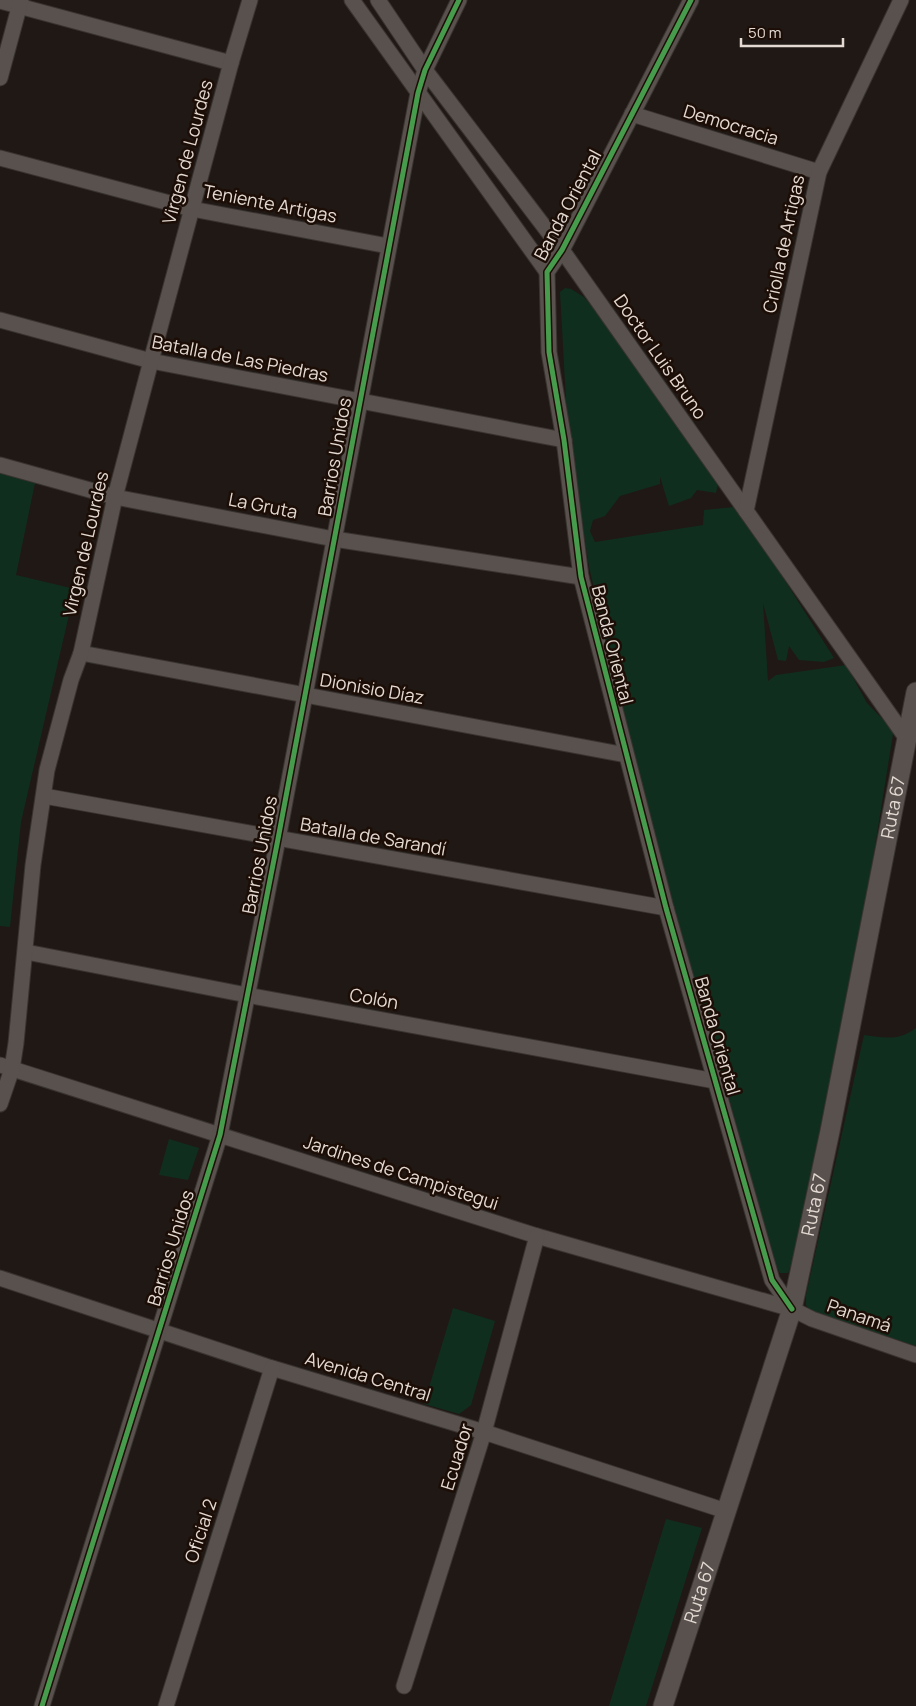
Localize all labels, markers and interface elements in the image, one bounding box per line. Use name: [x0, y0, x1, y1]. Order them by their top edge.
scale bar: [741, 15, 844, 47]
text: 50 m: [748, 22, 782, 43]
street label: Virgen de Lourdes: [156, 77, 218, 226]
street label: Democracia: [681, 98, 782, 150]
street label: Banda Oriental: [528, 145, 606, 264]
street label: Criolla de Artigas: [757, 173, 809, 315]
street label: Teniente Artigas: [201, 178, 339, 228]
street label: Doctor Luis Bruno: [609, 289, 713, 423]
street label: Batalla de Las Piedras: [150, 329, 330, 387]
street label: Barrios Unidos: [312, 396, 356, 518]
street label: Virgen de Lourdes: [57, 469, 113, 619]
street label: La Gruta: [227, 487, 300, 523]
street label: Banda Oriental: [587, 583, 639, 707]
street label: Dionisio Díaz: [318, 667, 426, 709]
street label: Ruta 67: [875, 774, 910, 841]
street label: Barrios Unidos: [236, 794, 282, 916]
street label: Batalla de Sarandí: [298, 811, 448, 861]
street label: Banda Oriental: [690, 974, 746, 1098]
street label: Colón: [348, 982, 400, 1014]
street label: Jardines de Campistegui: [301, 1129, 502, 1215]
street label: Ruta 67: [795, 1171, 832, 1238]
street label: Barrios Unidos: [141, 1187, 199, 1309]
street label: Panamá: [824, 1293, 895, 1337]
street label: Avenida Central: [303, 1346, 434, 1407]
street label: Ecuador: [435, 1420, 478, 1493]
street label: Oficial 2: [178, 1496, 222, 1566]
street label: Ruta 67: [678, 1559, 720, 1626]

